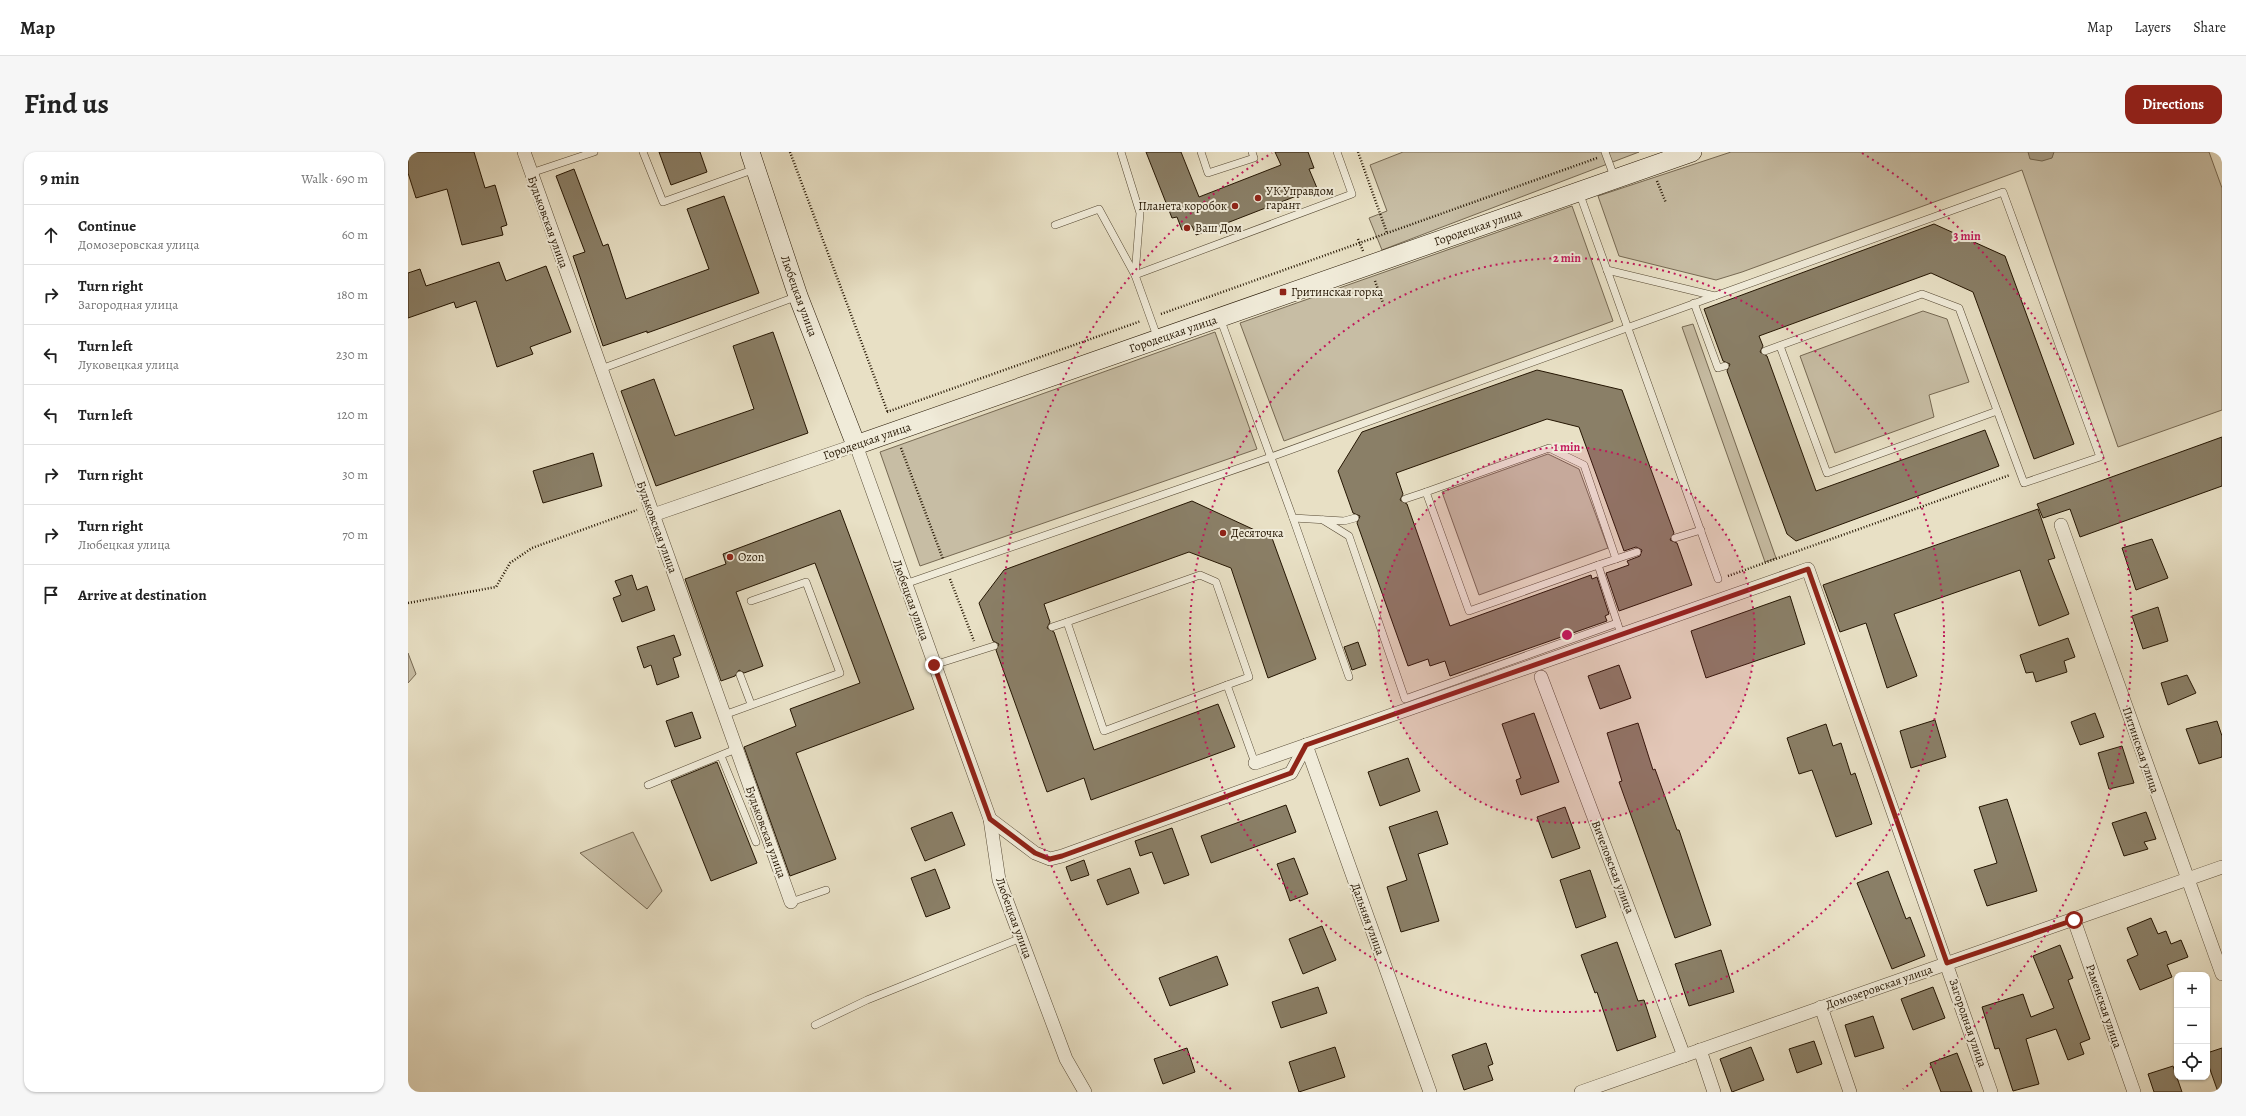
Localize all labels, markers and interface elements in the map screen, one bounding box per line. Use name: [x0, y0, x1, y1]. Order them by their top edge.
text: Map: [20, 15, 55, 41]
text: Map: [2087, 18, 2113, 37]
text: Layers: [2135, 18, 2171, 37]
text: Share: [2193, 18, 2226, 37]
text: Find us: [24, 85, 109, 123]
button: Directions: [2125, 85, 2222, 124]
text: 9 min: [40, 167, 80, 190]
text: Walk · 690 m: [301, 170, 368, 187]
street label: Будьковская улица: [524, 174, 572, 271]
place label: УК Управдом гарант: [1266, 183, 1334, 213]
marker: УК Управдом гарант: [1253, 193, 1263, 203]
place label: Планета коробок: [1138, 198, 1227, 214]
marker: Планета коробок: [1230, 201, 1240, 211]
street label: Городецкая улица: [1432, 204, 1524, 250]
text: Continue: [78, 216, 136, 236]
place label: Ваш Дом: [1195, 220, 1242, 236]
marker: Ваш Дом: [1182, 223, 1192, 233]
icon: ahead: [40, 224, 62, 246]
text: 60 m: [342, 226, 368, 243]
text: 3 min: [1953, 228, 1981, 244]
text: Домозеровская улица: [78, 236, 199, 253]
text: 2 min: [1553, 250, 1581, 266]
street label: Любецкая улица: [777, 253, 821, 339]
text: Turn right: [78, 276, 143, 296]
icon: right: [40, 284, 62, 306]
place label: Гритинская горка: [1291, 284, 1383, 300]
text: 180 m: [337, 286, 368, 303]
marker: Гритинская горка: [1278, 287, 1288, 297]
text: Загородная улица: [78, 296, 178, 313]
street label: Городецкая улица: [1127, 311, 1219, 357]
text: Turn left: [78, 336, 133, 356]
icon: left: [40, 344, 62, 366]
text: 230 m: [336, 346, 368, 363]
text: Луковецкая улица: [78, 356, 179, 373]
icon: left: [40, 404, 62, 426]
text: Turn left: [78, 405, 133, 425]
text: 120 m: [337, 406, 368, 423]
street label: Городецкая улица: [821, 418, 913, 464]
text: 1 min: [1554, 439, 1581, 455]
icon: right: [40, 464, 62, 486]
text: Turn right: [78, 465, 143, 485]
text: 30 m: [342, 466, 368, 483]
street label: Будьковская улица: [633, 479, 681, 576]
text: Turn right: [78, 516, 143, 536]
icon: right: [40, 524, 62, 546]
place label: Десяточка: [1231, 525, 1284, 541]
text: 70 m: [342, 526, 368, 543]
marker: Десяточка: [1218, 528, 1228, 538]
text: Любецкая улица: [78, 536, 170, 553]
place label: Ozon: [738, 549, 765, 565]
marker: Ozon: [725, 552, 735, 562]
street label: Любецкая улица: [889, 557, 933, 643]
icon: arrive: [40, 584, 62, 606]
text: Arrive at destination: [78, 585, 207, 605]
centre of rings: [1560, 628, 1574, 642]
route end: [925, 656, 943, 674]
street label: Питинская улица: [2119, 705, 2163, 796]
street label: Будьковская улица: [742, 784, 790, 881]
street label: Вичеловская улица: [1588, 818, 1638, 916]
street label: Любецкая улица: [992, 875, 1036, 961]
street label: Дальняя улица: [1347, 881, 1389, 958]
route start: [2065, 911, 2083, 929]
street label: Домозеровская улица: [1823, 961, 1935, 1013]
street label: Раменская улица: [2082, 962, 2126, 1051]
map controls: [2174, 972, 2210, 1080]
button: +: [2174, 972, 2210, 1008]
street label: Загородная улица: [1945, 977, 1991, 1070]
button: −: [2174, 1008, 2210, 1044]
button: locate: [2174, 1044, 2210, 1080]

